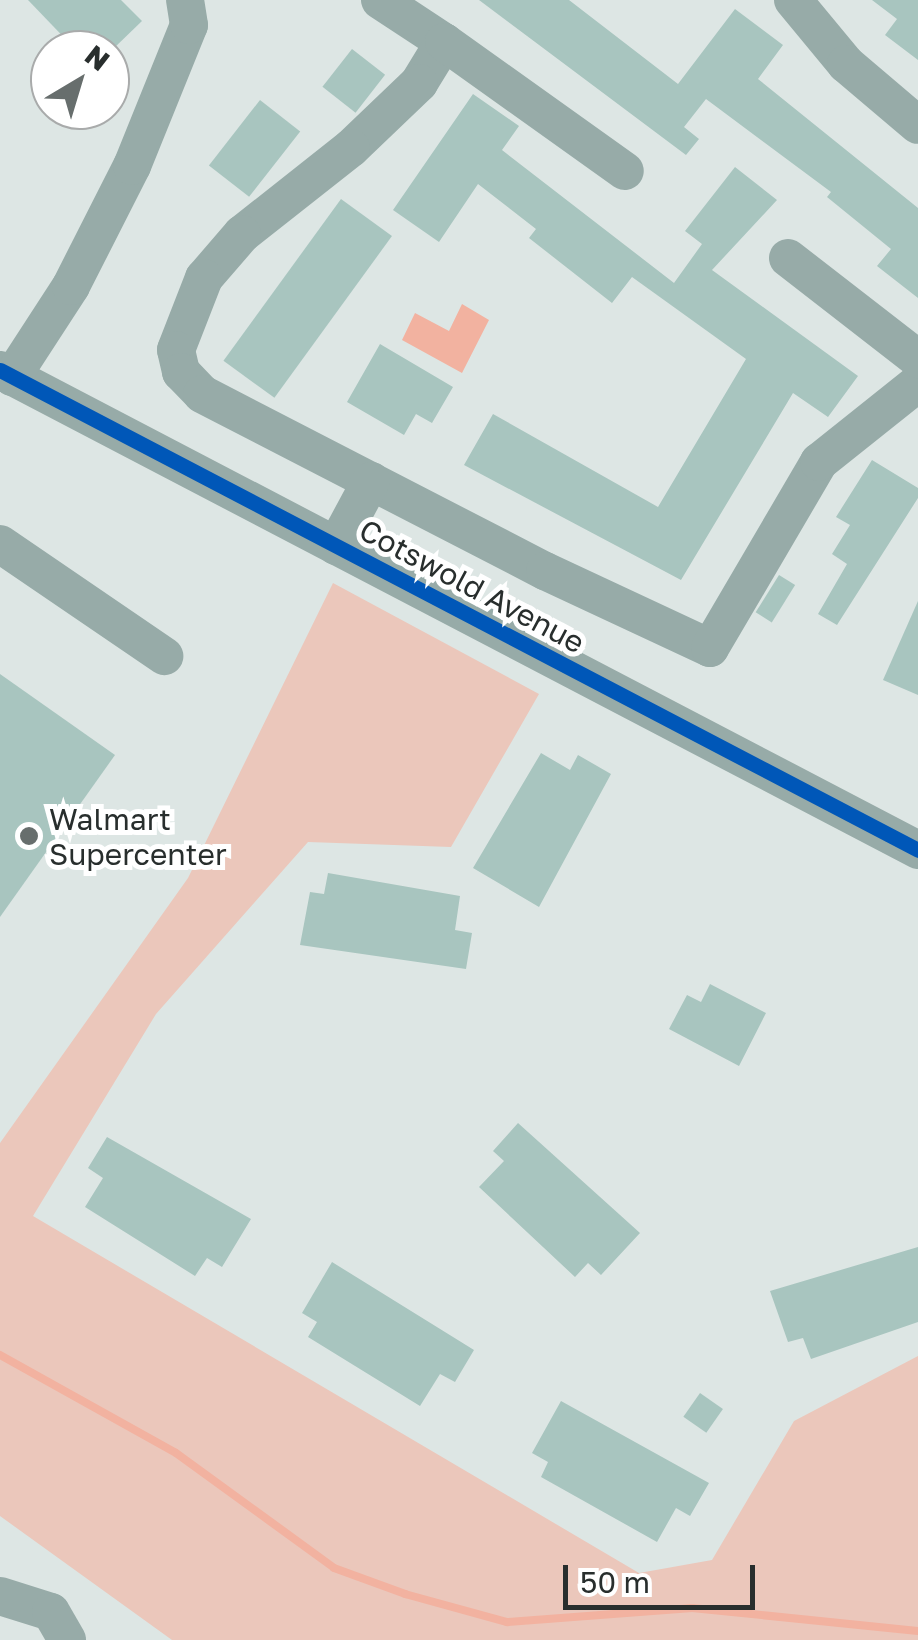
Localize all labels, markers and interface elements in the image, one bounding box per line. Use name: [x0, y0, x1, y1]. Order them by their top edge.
north arrow: [30, 30, 130, 130]
text: N: [79, 38, 116, 77]
street label: Cotswold Avenue: [353, 512, 591, 660]
place label: Walmart Supercenter: [49, 801, 227, 872]
marker: Walmart Supercenter: [18, 825, 40, 847]
scale bar: [568, 1545, 760, 1607]
text: 50 m: [580, 1564, 650, 1600]

